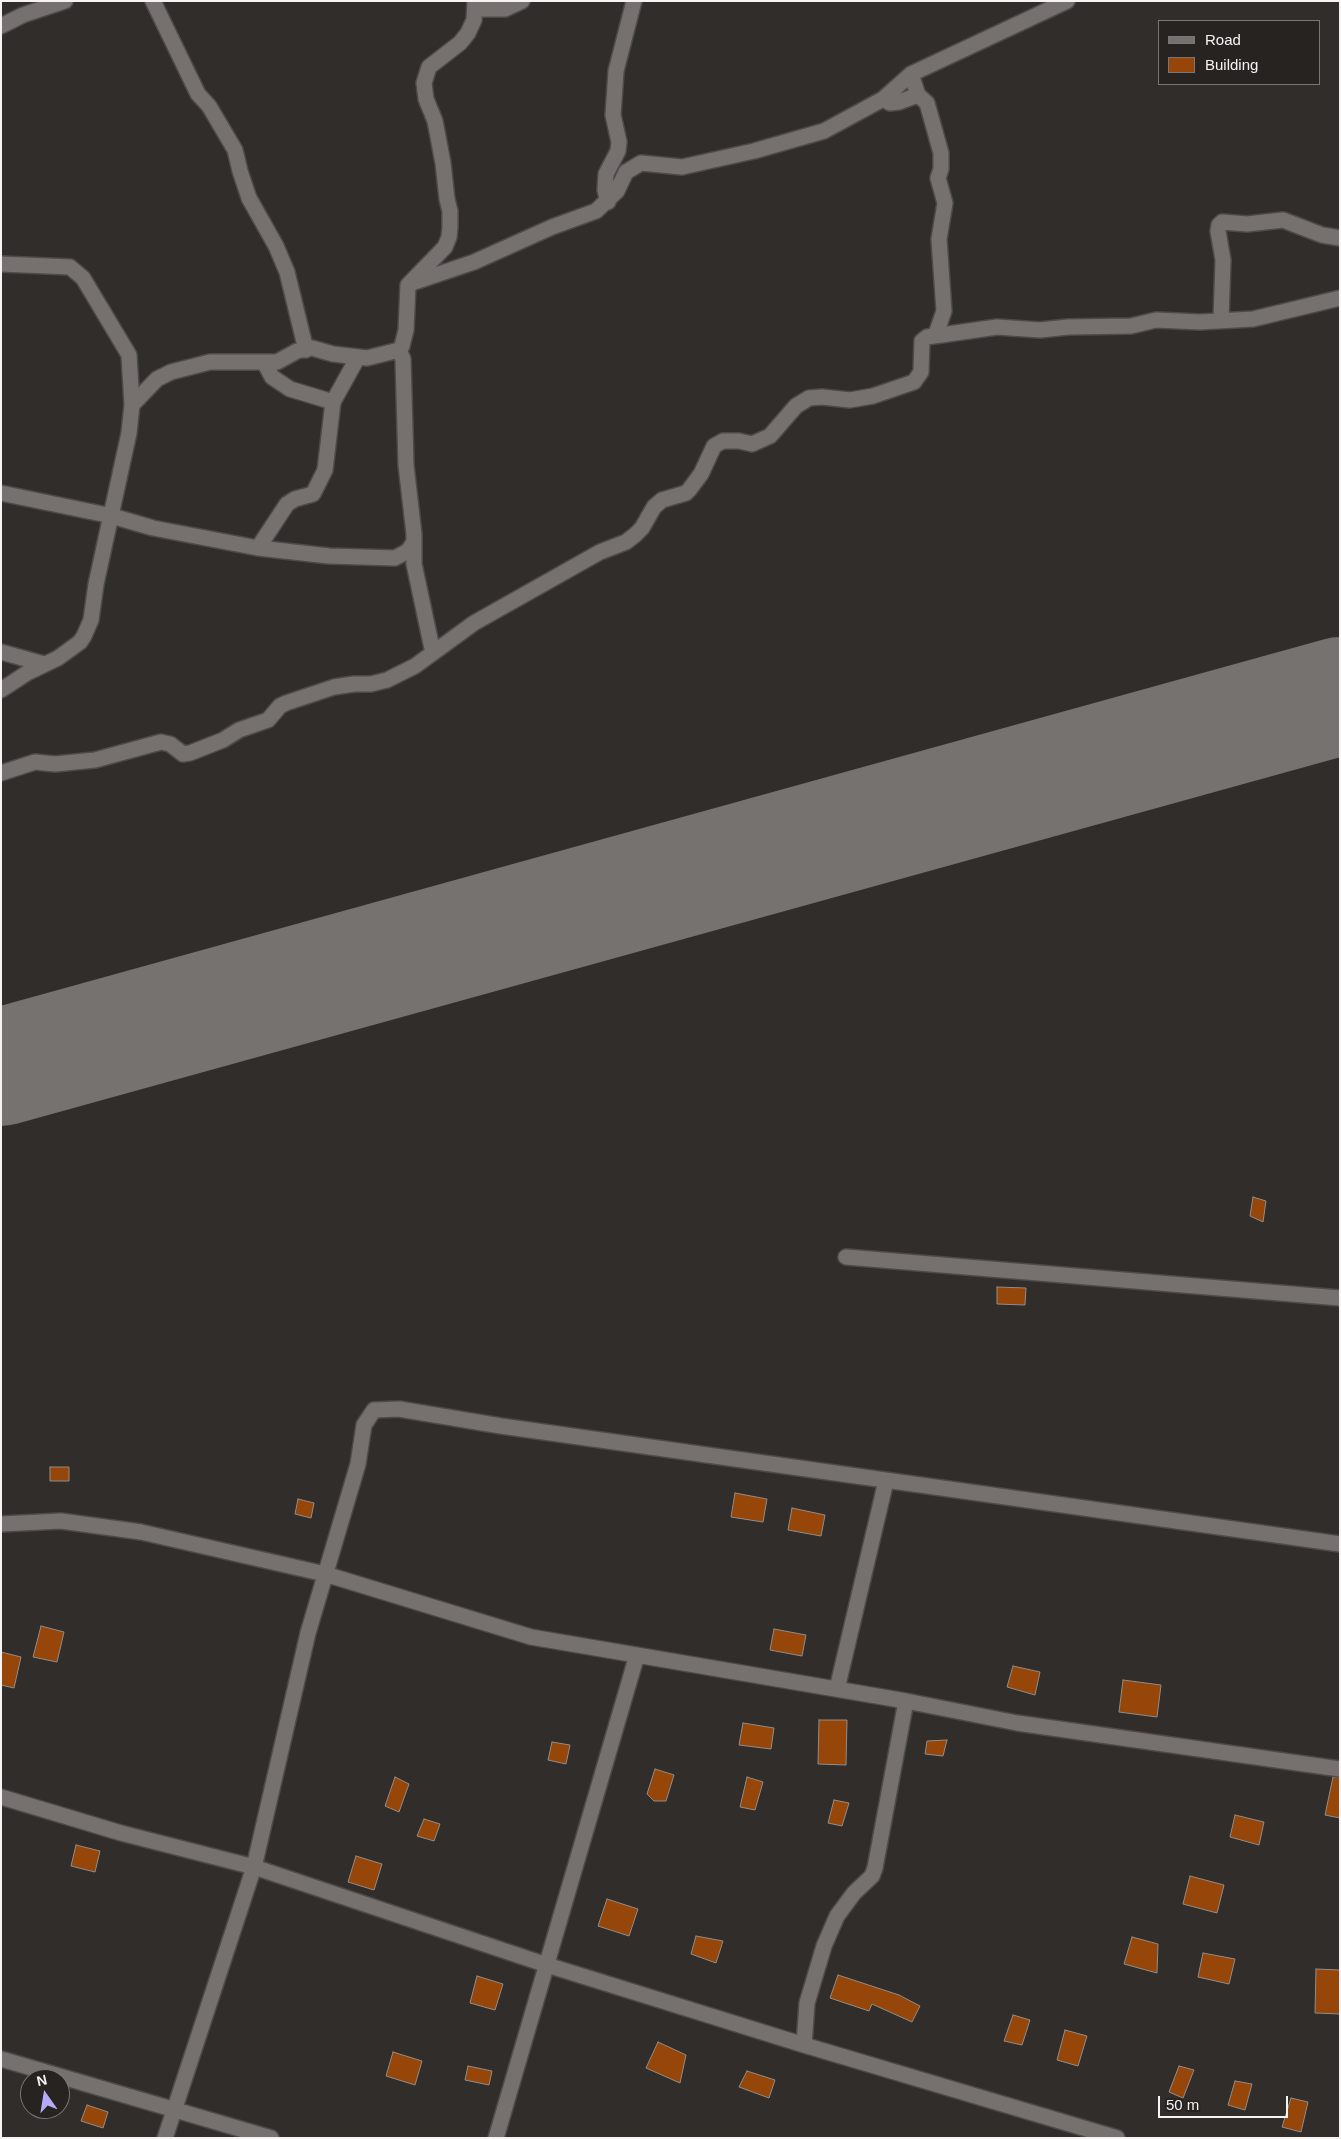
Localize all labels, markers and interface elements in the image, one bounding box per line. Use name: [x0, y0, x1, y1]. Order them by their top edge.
legend: [1158, 20, 1321, 85]
text: Road: [1205, 31, 1241, 48]
text: Building: [1205, 56, 1258, 73]
north arrow: [20, 2069, 70, 2119]
text: N: [35, 2071, 49, 2089]
scale bar: [1161, 2086, 1291, 2118]
text: 50 m: [1166, 2096, 1199, 2113]

